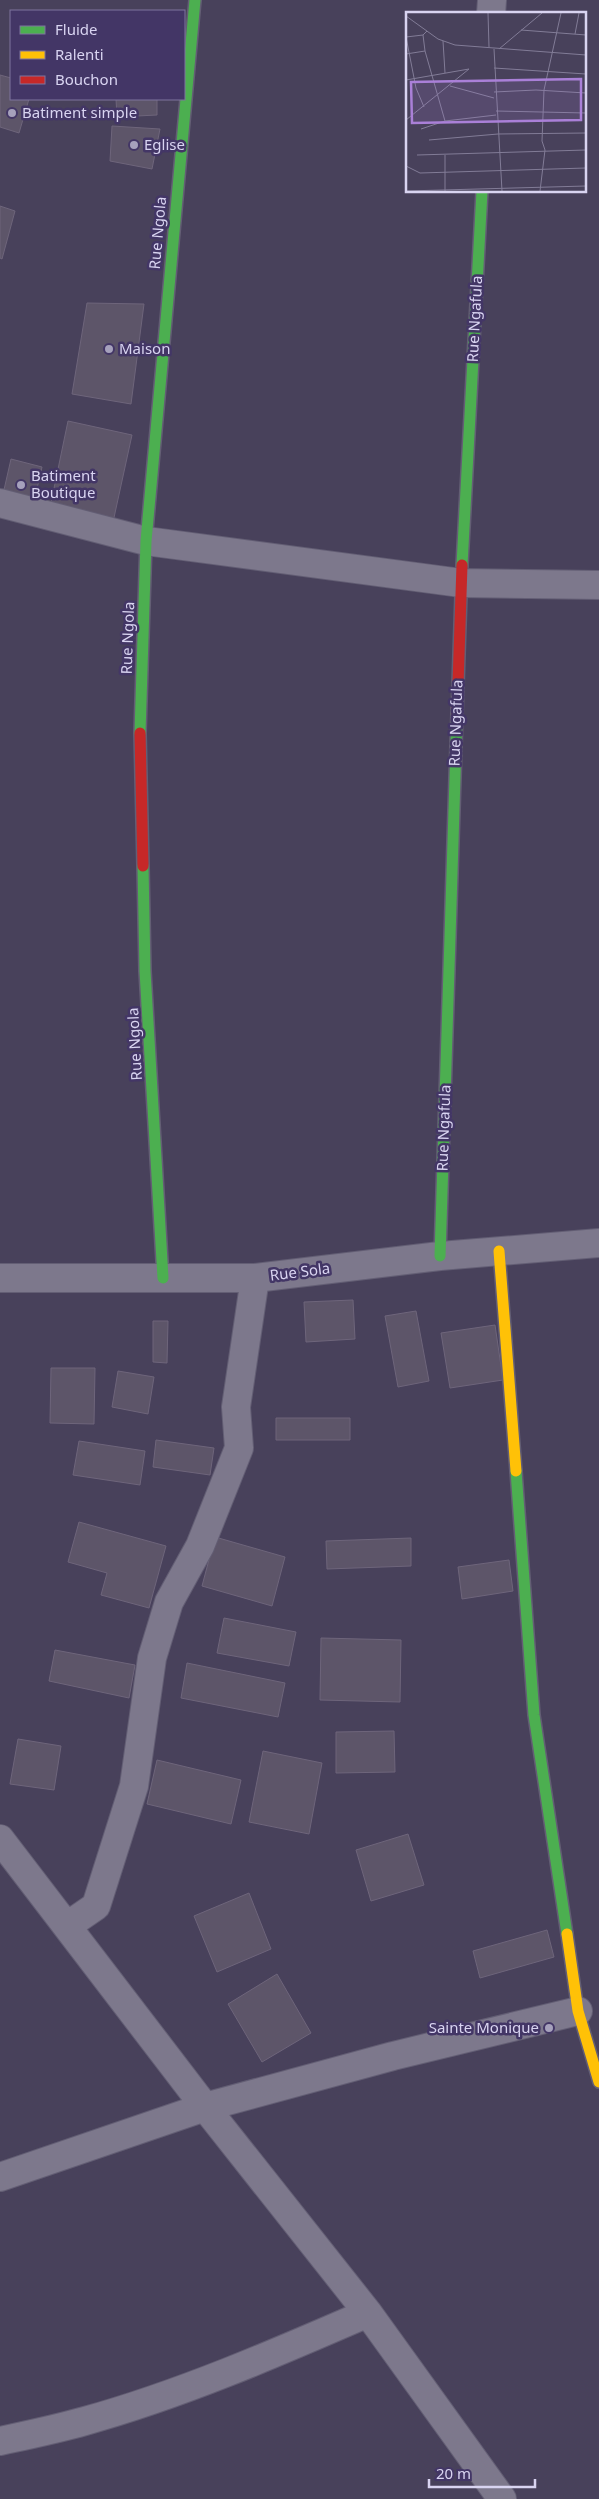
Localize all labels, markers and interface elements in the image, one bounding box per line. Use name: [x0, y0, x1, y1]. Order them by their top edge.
legend: [10, 10, 185, 100]
inset map: [406, 12, 586, 192]
text: Fluide: [55, 19, 97, 39]
text: Ralenti: [55, 44, 104, 64]
text: Bouchon: [55, 69, 118, 89]
place label: Batiment simple: [22, 102, 137, 122]
marker: Batiment simple: [6, 107, 18, 119]
place label: Eglise: [144, 134, 185, 154]
marker: Eglise: [128, 139, 140, 151]
street label: Rue Ngola: [144, 196, 170, 270]
street label: Rue Ngafula: [462, 275, 486, 363]
place label: Maison: [119, 338, 170, 358]
marker: Maison: [103, 343, 115, 355]
place label: Batiment Boutique: [31, 465, 96, 502]
marker: Batiment Boutique: [15, 479, 27, 491]
street label: Rue Ngola: [116, 601, 138, 675]
street label: Rue Ngafula: [443, 679, 467, 767]
street label: Rue Ngola: [122, 1007, 146, 1081]
street label: Rue Ngafula: [431, 1084, 455, 1172]
street label: Rue Sola: [269, 1257, 331, 1285]
place label: Sainte Monique: [429, 2017, 539, 2037]
marker: Sainte Monique: [543, 2022, 555, 2034]
scale bar: [429, 2456, 535, 2488]
text: 20 m: [436, 2463, 471, 2483]

